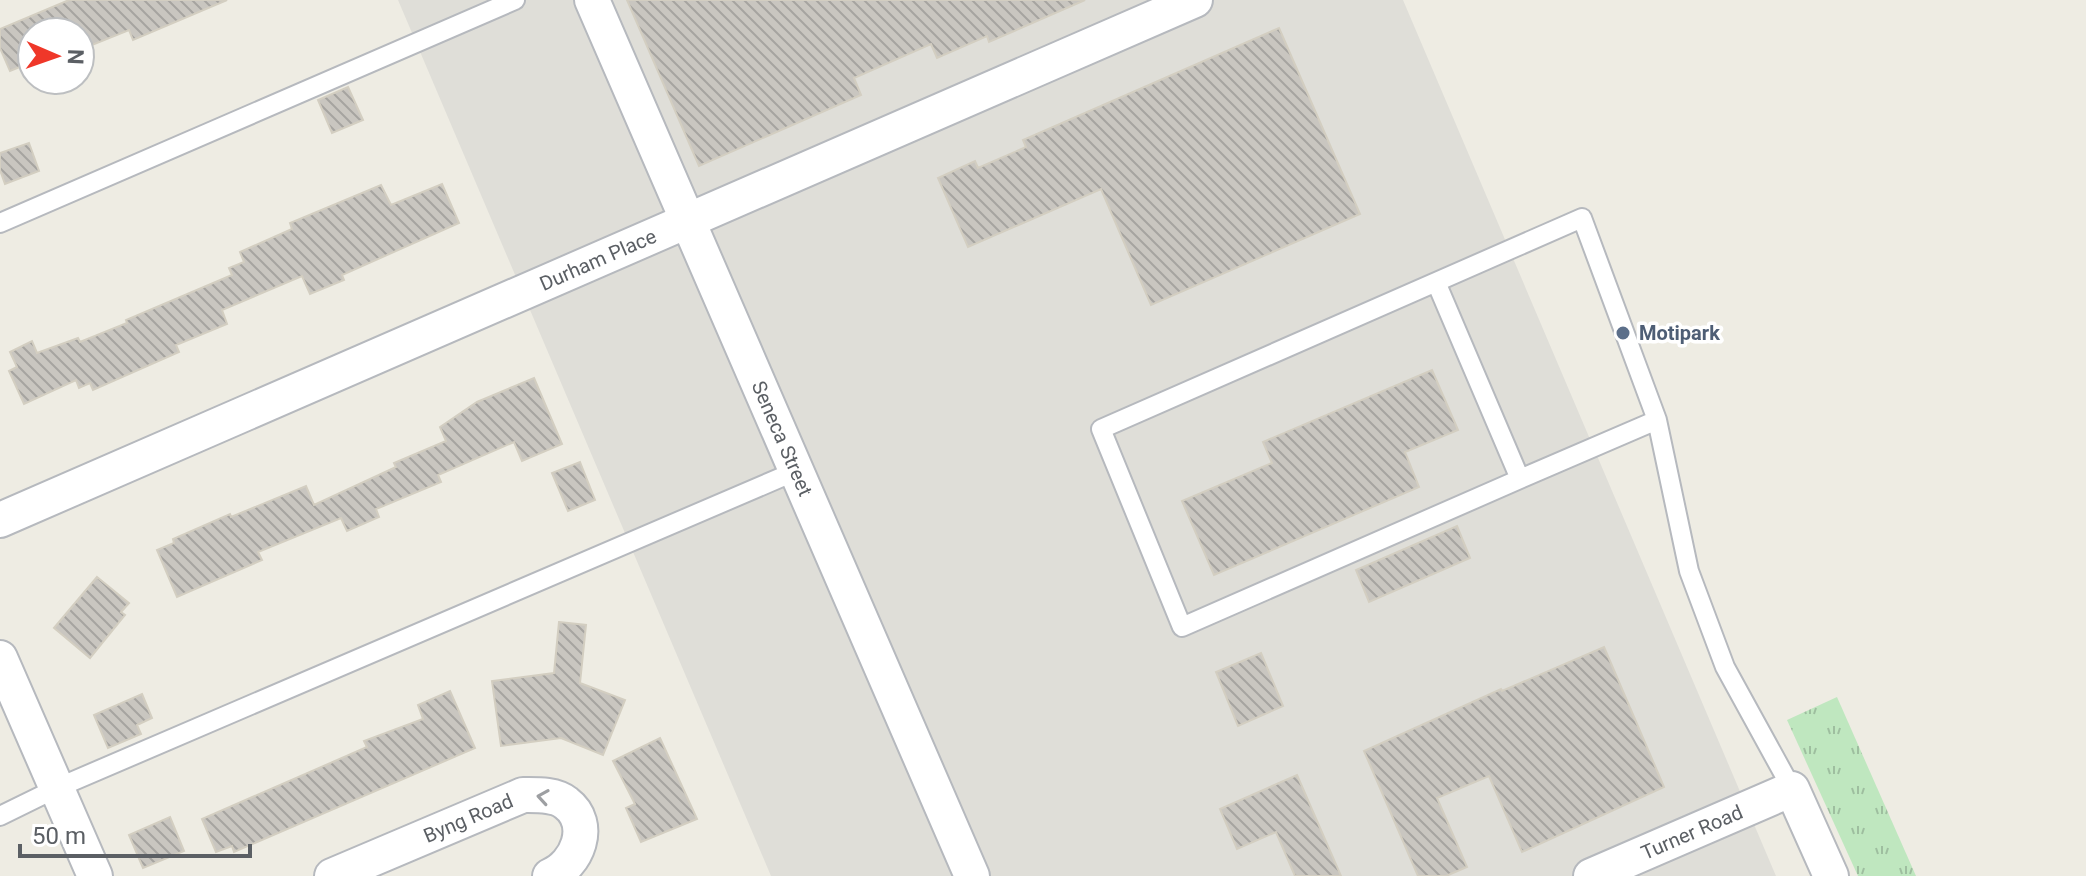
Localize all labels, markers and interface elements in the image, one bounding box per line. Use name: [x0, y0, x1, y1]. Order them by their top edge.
north arrow: [16, 16, 96, 96]
text: N: [63, 48, 88, 65]
street label: Durham Place: [536, 224, 660, 296]
place label: Motipark: [1639, 321, 1720, 345]
marker: Motipark: [1614, 324, 1632, 342]
street label: Seneca Street: [747, 377, 818, 500]
street label: Byng Road: [420, 789, 517, 848]
one-way arrow: [536, 789, 549, 806]
street label: Turner Road: [1638, 800, 1746, 865]
scale bar: [20, 808, 250, 858]
text: 50 m: [32, 822, 86, 850]

